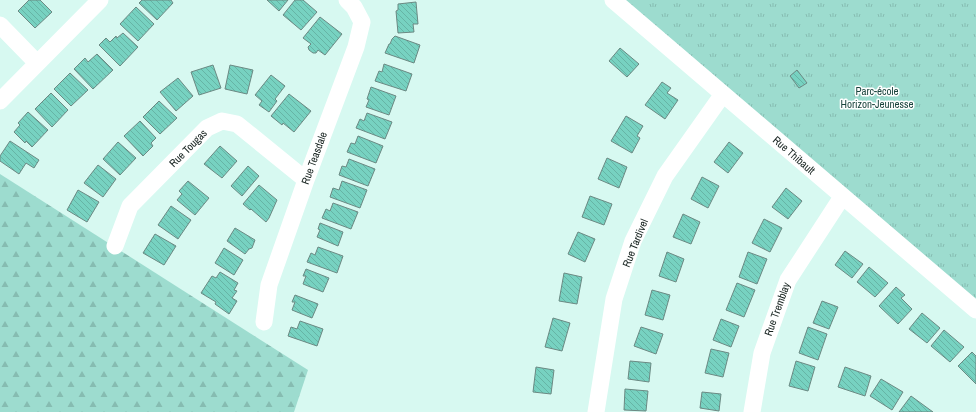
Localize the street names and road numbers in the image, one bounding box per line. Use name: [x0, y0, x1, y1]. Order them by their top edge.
street label: Rue Tougas: [166, 126, 210, 170]
street label: Rue Teasdale: [298, 130, 330, 186]
street label: Rue Thibault: [770, 133, 818, 177]
street label: Rue Tardivel: [619, 217, 651, 269]
street label: Rue Tremblay: [761, 280, 793, 338]

